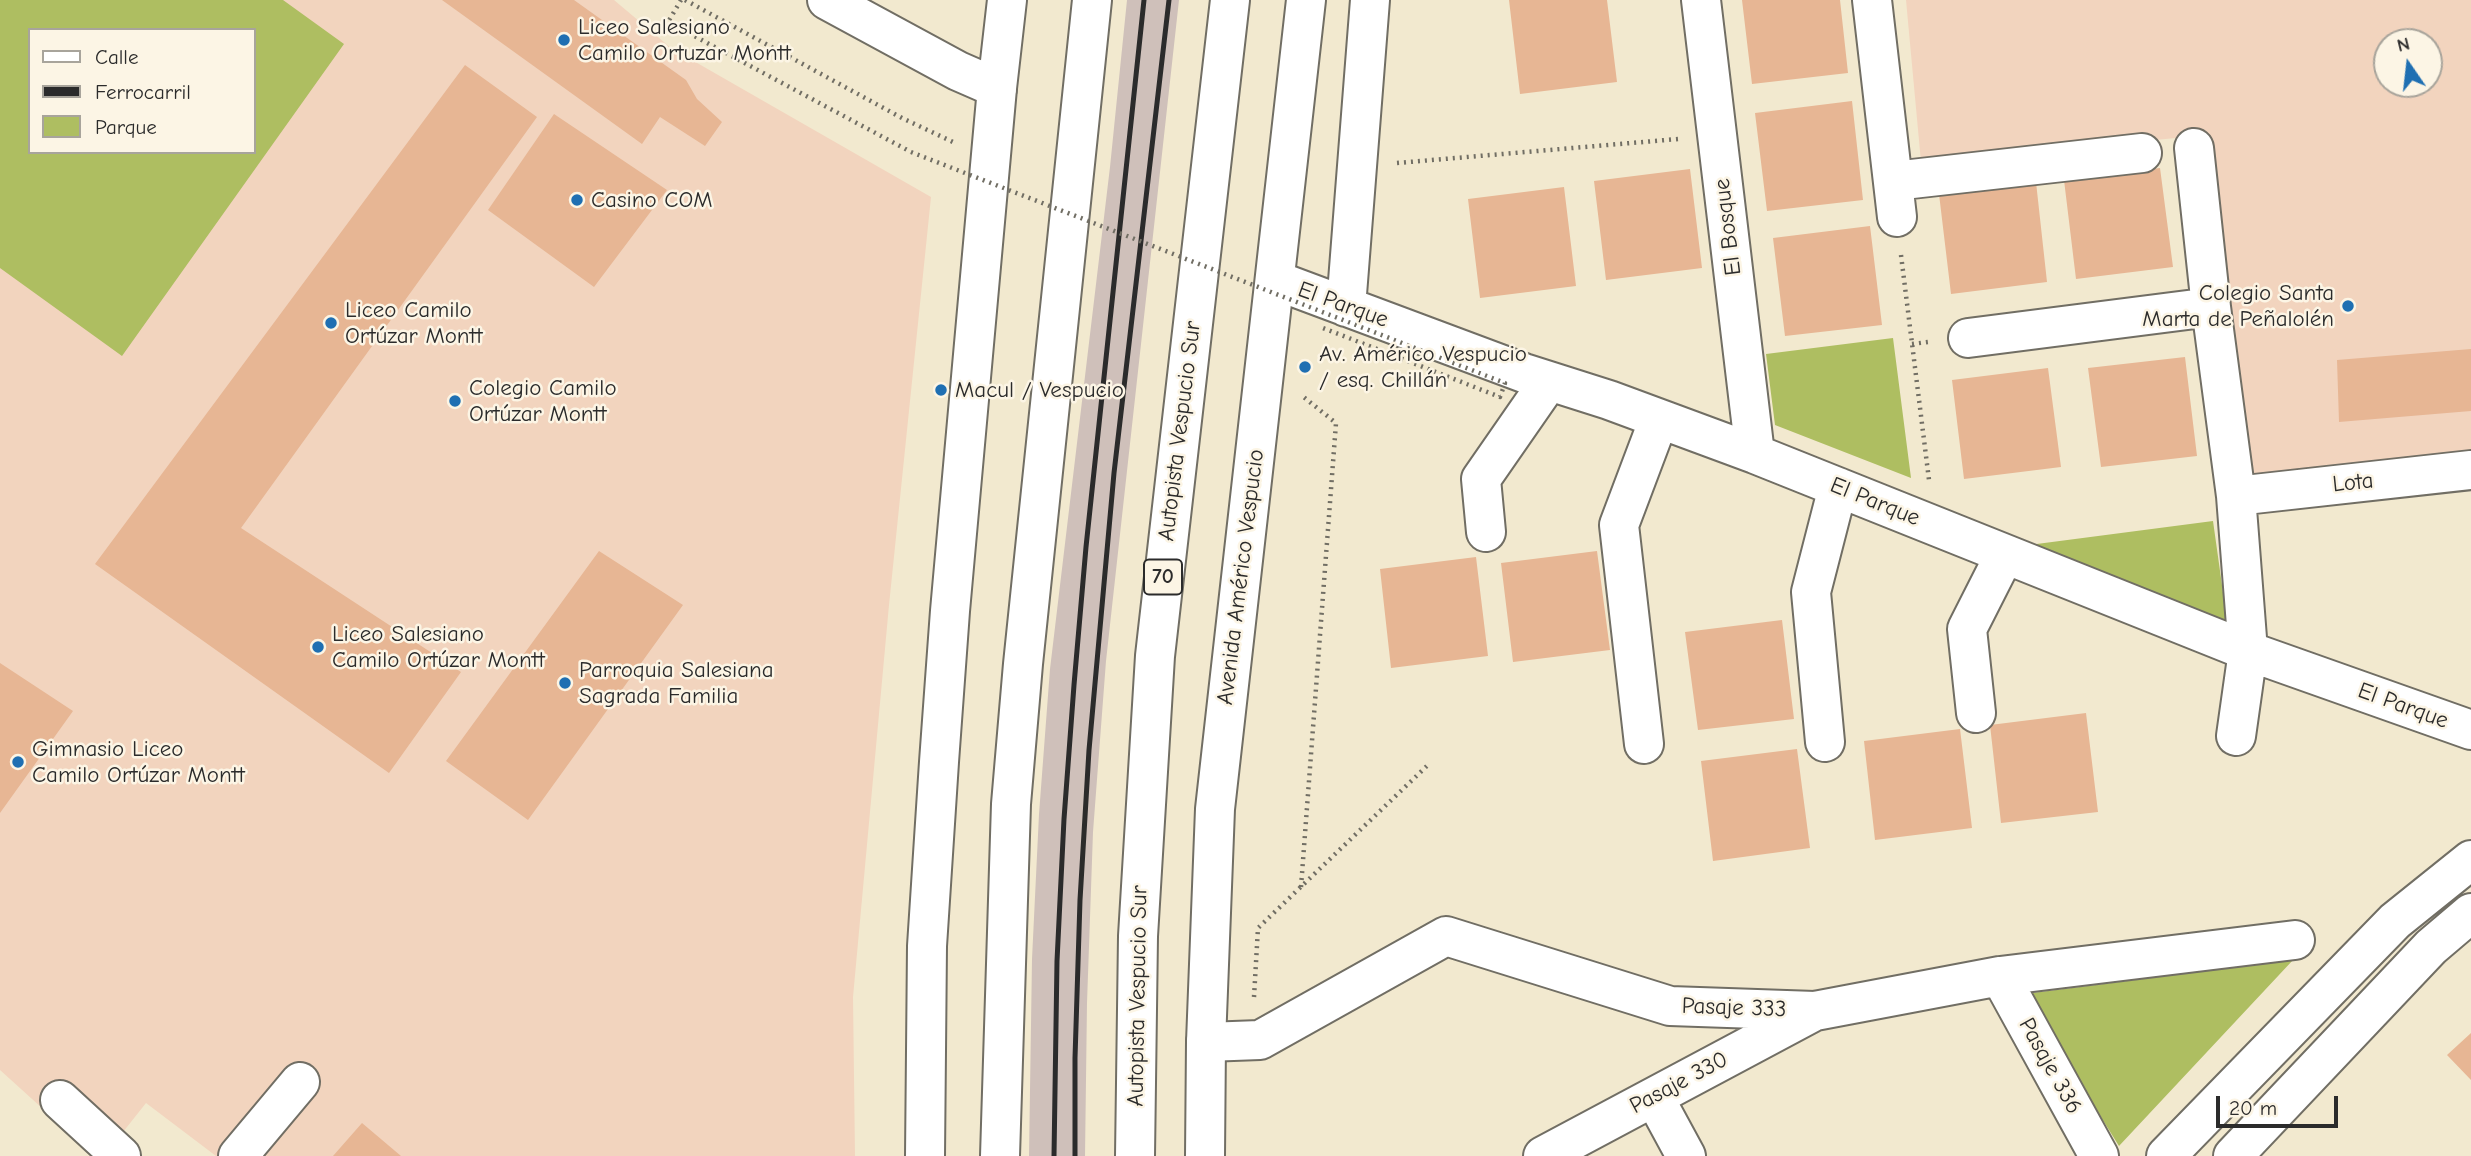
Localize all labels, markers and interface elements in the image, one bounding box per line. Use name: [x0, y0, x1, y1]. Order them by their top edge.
place label: Liceo Salesiano Camilo Ortuzar Montt: [578, 13, 791, 67]
legend: [28, 28, 256, 154]
north arrow: [2373, 28, 2443, 98]
marker: Liceo Salesiano Camilo Ortuzar Montt: [556, 32, 572, 48]
text: N: [2395, 32, 2412, 57]
text: Calle: [95, 45, 138, 69]
text: Ferrocarril: [95, 80, 191, 104]
text: Parque: [95, 115, 157, 139]
street label: El Bosque: [1708, 177, 1748, 277]
place label: Casino COM: [591, 186, 712, 214]
marker: Casino COM: [569, 192, 585, 208]
street label: El Parque: [1294, 276, 1392, 334]
place label: Colegio Santa Marta de Peñalolén: [2142, 279, 2334, 333]
place label: Liceo Camilo Ortúzar Montt: [345, 296, 483, 350]
marker: Colegio Santa Marta de Peñalolén: [2340, 298, 2356, 314]
marker: Liceo Camilo Ortúzar Montt: [323, 315, 339, 331]
street label: Autopista Vespucio Sur: [1153, 319, 1207, 543]
place label: Av. Américo Vespucio / esq. Chillán: [1319, 340, 1527, 394]
marker: Av. Américo Vespucio / esq. Chillán: [1297, 359, 1313, 375]
place label: Colegio Camilo Ortúzar Montt: [469, 374, 617, 428]
place label: Macul / Vespucio: [955, 376, 1124, 404]
marker: Macul / Vespucio: [933, 382, 949, 398]
marker: Colegio Camilo Ortúzar Montt: [447, 393, 463, 409]
street label: Avenida Américo Vespucio: [1212, 448, 1270, 706]
street label: Lota: [2331, 467, 2375, 499]
street label: El Parque: [1826, 472, 1924, 532]
road number: 70: [1144, 560, 1182, 594]
place label: Liceo Salesiano Camilo Ortúzar Montt: [332, 620, 545, 674]
marker: Liceo Salesiano Camilo Ortúzar Montt: [310, 639, 326, 655]
place label: Parroquia Salesiana Sagrada Familia: [579, 656, 774, 710]
marker: Parroquia Salesiana Sagrada Familia: [557, 675, 573, 691]
street label: El Parque: [2354, 677, 2452, 735]
place label: Gimnasio Liceo Camilo Ortúzar Montt: [32, 735, 245, 789]
marker: Gimnasio Liceo Camilo Ortúzar Montt: [10, 754, 26, 770]
street label: Autopista Vespucio Sur: [1122, 885, 1154, 1107]
street label: Pasaje 333: [1681, 992, 1787, 1024]
street label: Pasaje 336: [2012, 1013, 2088, 1119]
street label: Pasaje 330: [1625, 1046, 1733, 1120]
scale bar: [2219, 1082, 2342, 1126]
text: 20 m: [2229, 1096, 2277, 1120]

